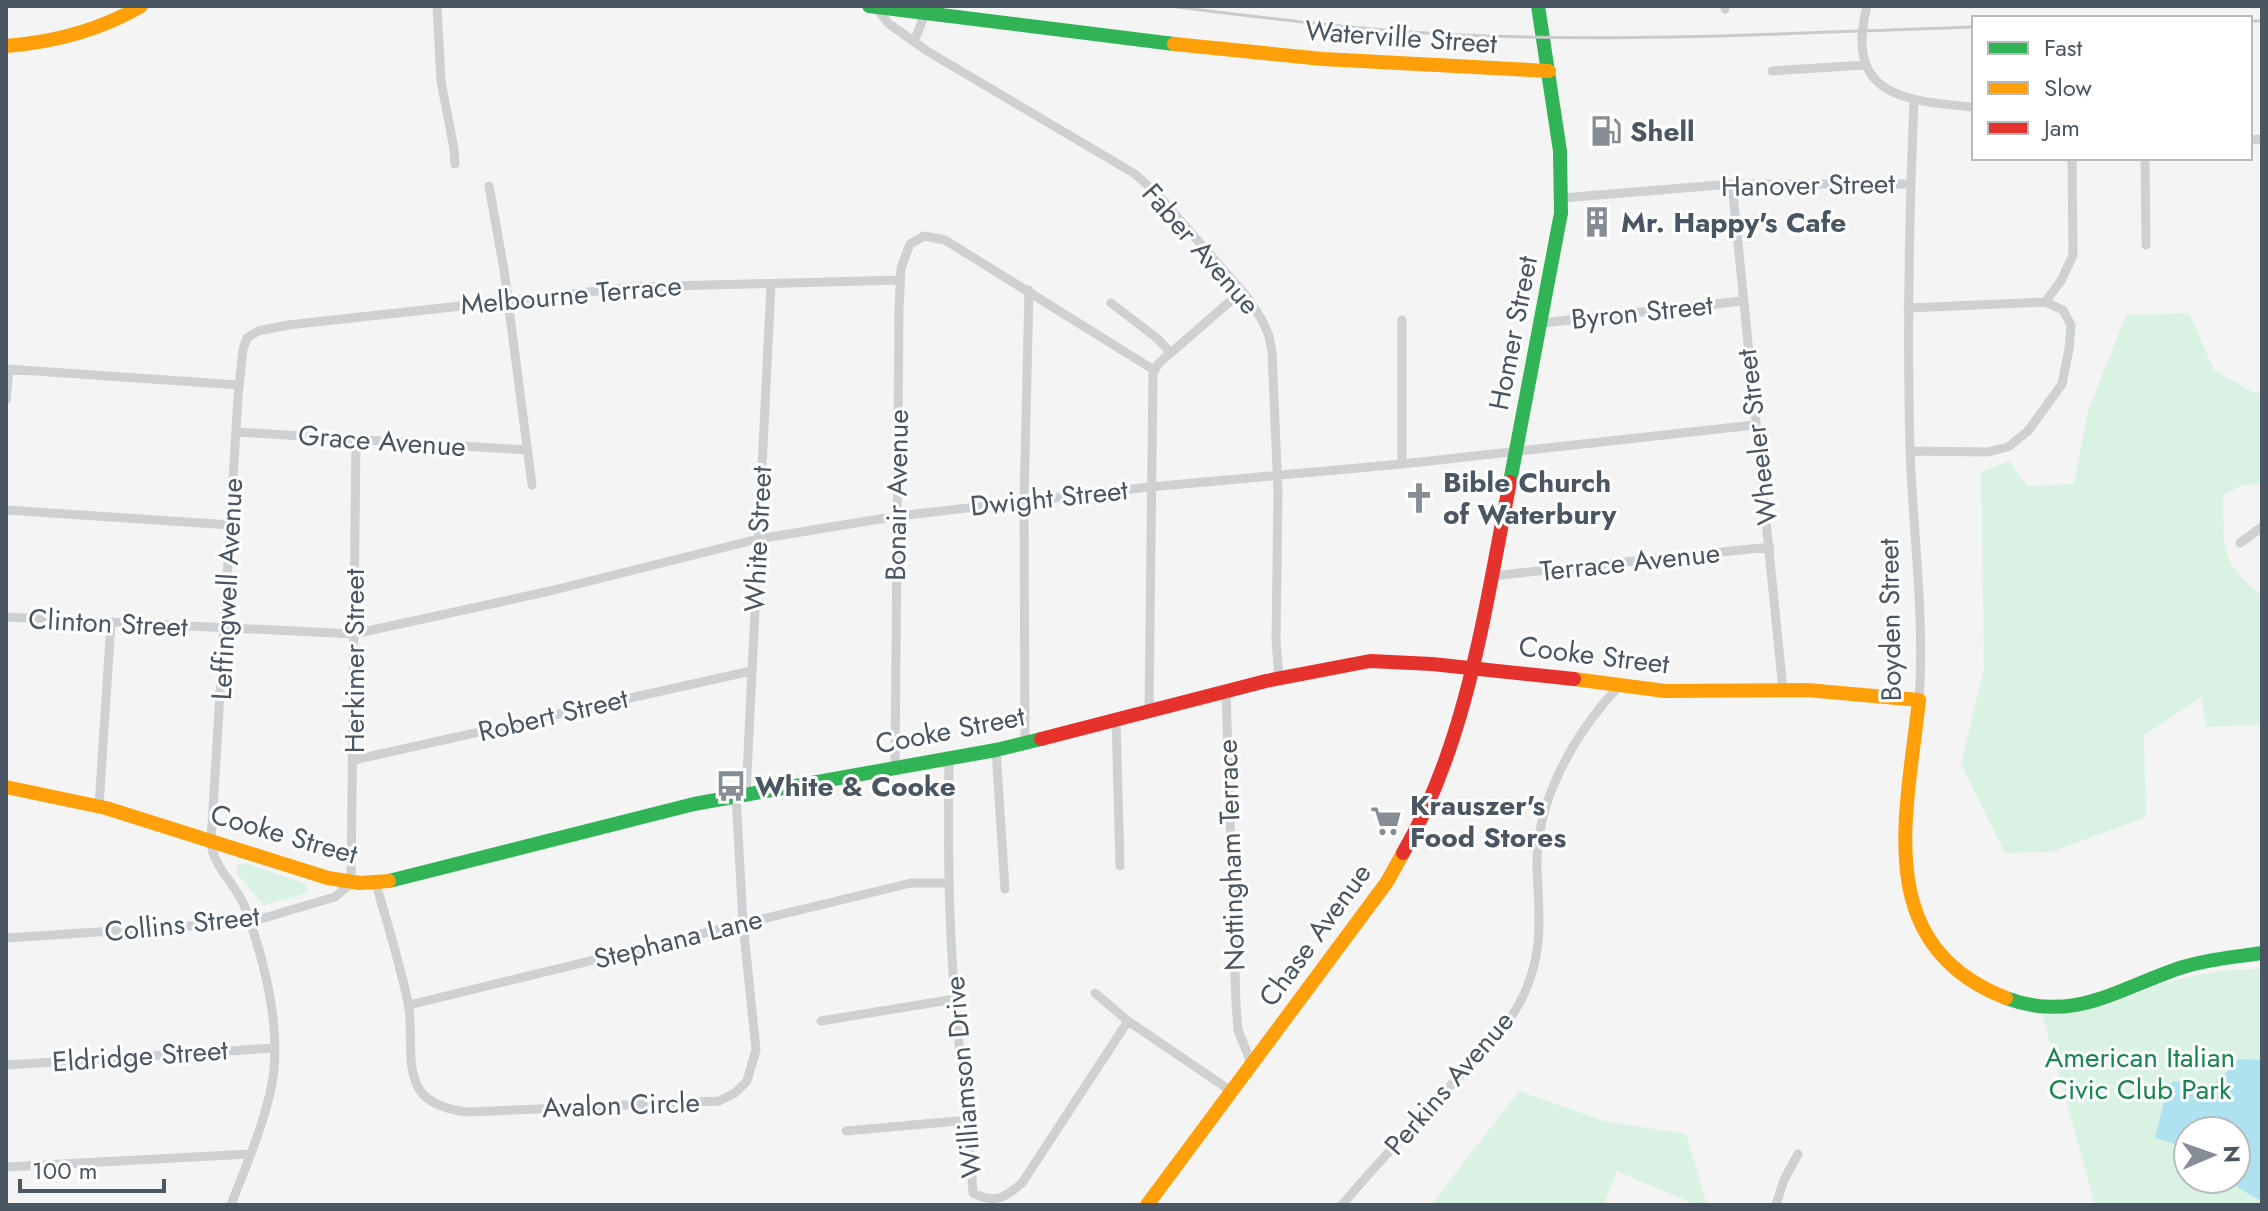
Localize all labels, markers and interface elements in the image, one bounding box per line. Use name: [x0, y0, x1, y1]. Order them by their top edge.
street label: Waterville Street: [1304, 10, 1499, 64]
legend: [1972, 16, 2252, 160]
text: Fast: [2044, 30, 2082, 65]
text: Slow: [2044, 70, 2092, 105]
text: Jam: [2041, 110, 2080, 145]
place label: Shell: [1630, 111, 1695, 152]
fuel station icon: Shell: [1589, 114, 1623, 148]
street label: Hanover Street: [1721, 163, 1896, 207]
street label: Faber Avenue: [1132, 174, 1270, 324]
place label: Mr. Happy's Cafe: [1621, 202, 1846, 243]
building icon: Mr. Happy's Cafe: [1580, 205, 1614, 239]
street label: Homer Street: [1478, 252, 1548, 414]
street label: Melbourne Terrace: [459, 265, 683, 325]
street label: Byron Street: [1569, 284, 1715, 340]
street label: Wheeler Street: [1726, 346, 1788, 527]
street label: Bonair Avenue: [875, 409, 919, 581]
street label: Grace Avenue: [297, 415, 467, 467]
place label: Bible Church of Waterbury: [1443, 462, 1617, 535]
street label: White Street: [734, 465, 782, 613]
street label: Dwight Street: [968, 469, 1130, 527]
street label: Leffingwell Avenue: [201, 477, 253, 701]
church icon: Bible Church of Waterbury: [1402, 481, 1436, 515]
street label: Terrace Avenue: [1538, 532, 1722, 592]
street label: Boyden Street: [1868, 538, 1912, 702]
street label: Herkimer Street: [334, 568, 375, 753]
street label: Clinton Street: [27, 598, 189, 648]
street label: Cooke Street: [1516, 625, 1672, 685]
street label: Robert Street: [474, 678, 632, 752]
street label: Cooke Street: [872, 695, 1028, 765]
street label: Nottingham Terrace: [1206, 738, 1256, 972]
place label: White & Cooke: [755, 766, 956, 807]
bus stop icon: White & Cooke: [714, 769, 748, 803]
place label: Krauszer's Food Stores: [1410, 785, 1566, 858]
street label: Cooke Street: [206, 793, 363, 875]
supermarket icon: Krauszer's Food Stores: [1369, 804, 1403, 838]
street label: Chase Avenue: [1249, 855, 1381, 1015]
street label: Collins Street: [102, 895, 262, 953]
street label: Stephana Lane: [589, 898, 767, 980]
street label: Williamson Drive: [934, 974, 992, 1180]
street label: Perkins Avenue: [1375, 1002, 1523, 1164]
street label: Eldridge Street: [51, 1029, 230, 1083]
park label: American Italian Civic Club Park: [2045, 1037, 2235, 1110]
street label: Avalon Circle: [542, 1082, 700, 1128]
north arrow: [2172, 1115, 2252, 1195]
scale bar: [20, 1143, 164, 1193]
text: N: [2216, 1145, 2248, 1164]
text: 100 m: [32, 1153, 98, 1188]

